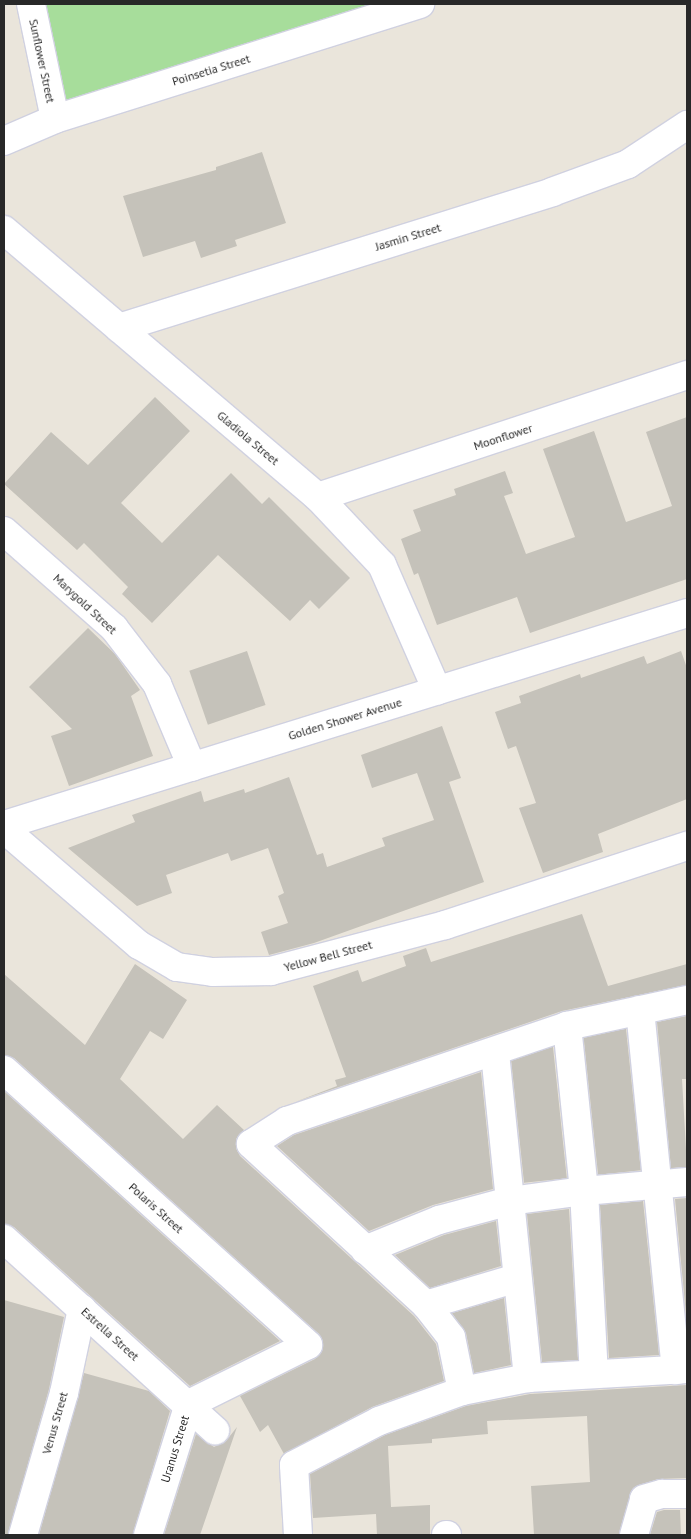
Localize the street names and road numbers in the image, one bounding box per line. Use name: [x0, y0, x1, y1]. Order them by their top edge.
street label: Sunflower Street: [26, 18, 58, 104]
street label: Poinsetia Street: [170, 51, 252, 89]
street label: Jasmin Street: [373, 220, 443, 254]
street label: Gladiola Street: [214, 408, 282, 468]
street label: Moonflower: [472, 421, 534, 453]
street label: Marygold Street: [50, 571, 120, 637]
street label: Golden Shower Avenue: [286, 695, 404, 743]
street label: Yellow Bell Street: [282, 937, 374, 975]
street label: Polaris Street: [126, 1180, 186, 1236]
street label: Estrella Street: [78, 1304, 142, 1364]
street label: Venus Street: [39, 1390, 71, 1456]
street label: Uranus Street: [158, 1414, 192, 1484]

